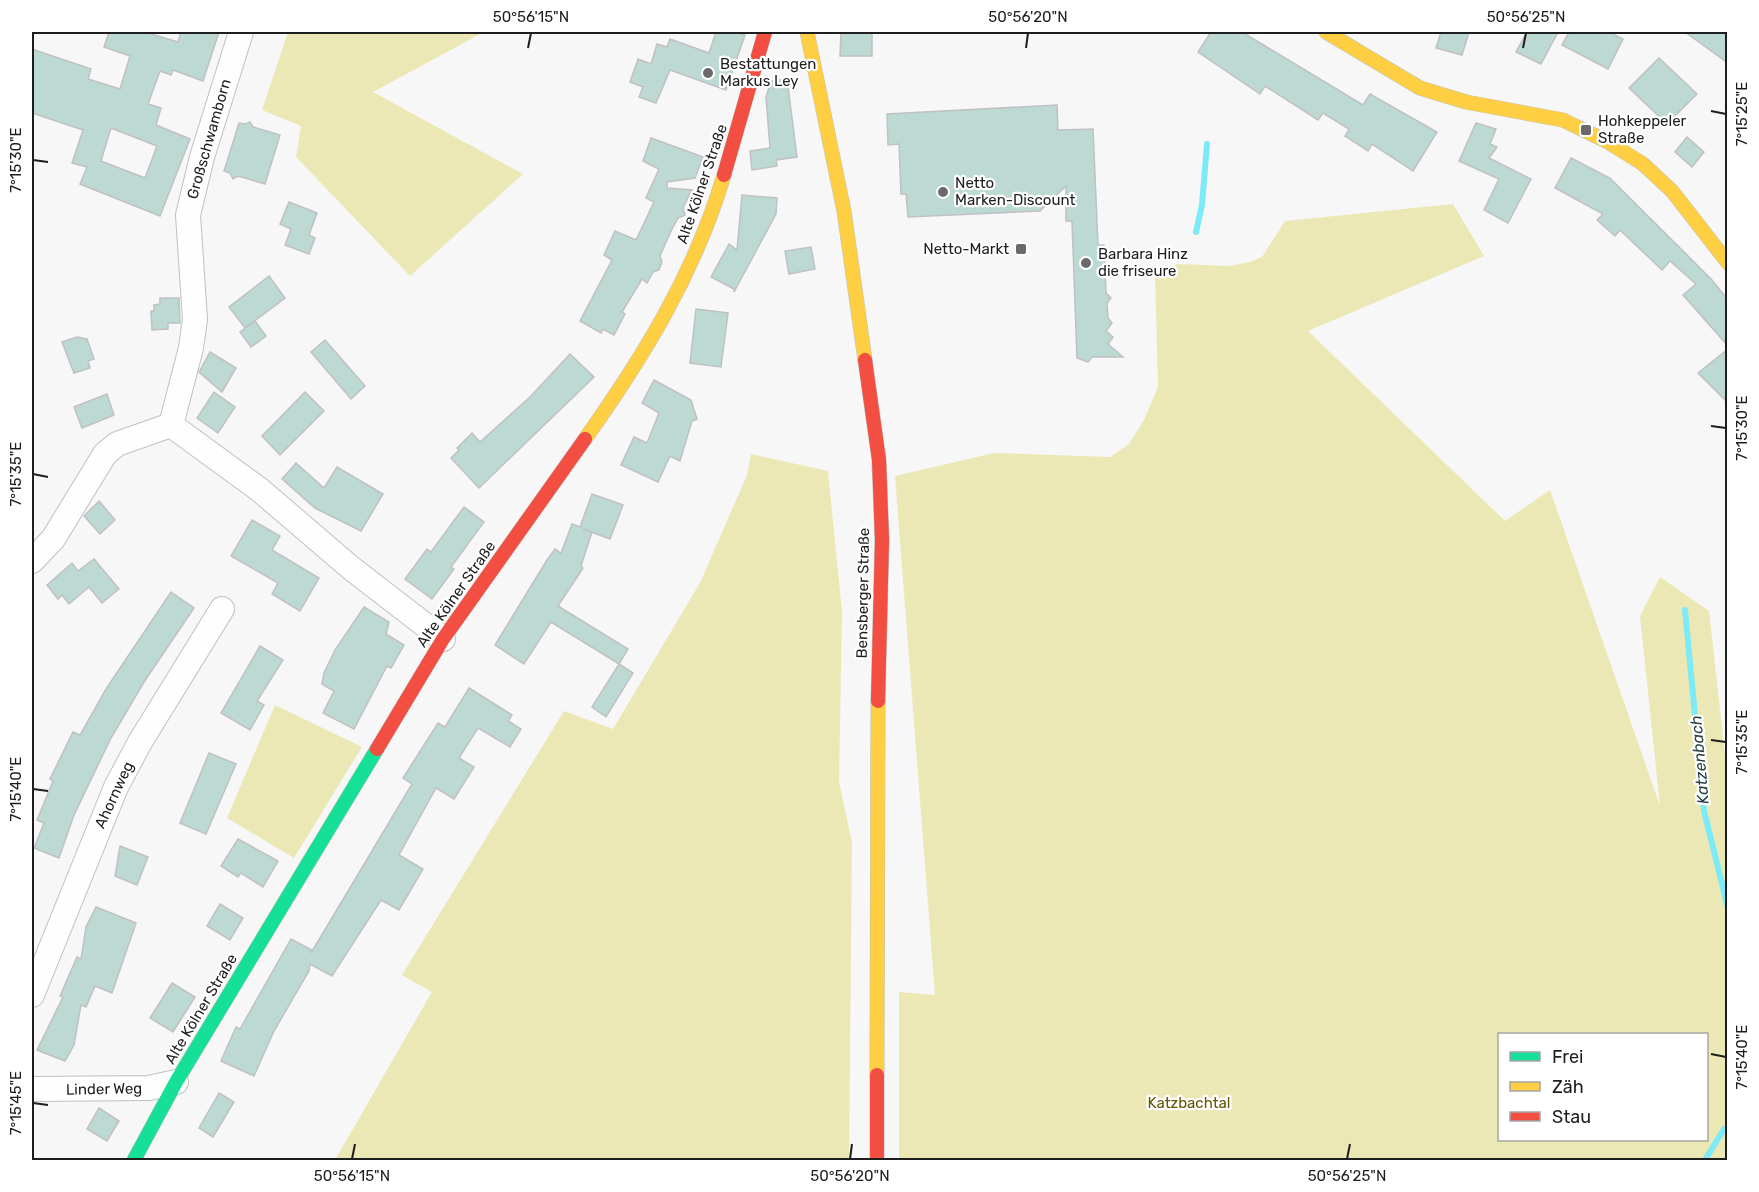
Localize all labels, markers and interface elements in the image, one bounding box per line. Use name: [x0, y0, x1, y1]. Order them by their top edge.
text: 50°56'15"N: [493, 8, 569, 26]
text: 50°56'20"N: [988, 8, 1068, 26]
text: 50°56'25"N: [1487, 8, 1565, 26]
place label: Bestattungen Markus Ley: [720, 55, 816, 90]
marker: Bestattungen Markus Ley: [701, 66, 715, 80]
street label: Großschwamborn: [183, 77, 235, 201]
text: 7°15'25"E: [1733, 82, 1751, 146]
place label: Hohkeppeler Straße: [1598, 112, 1687, 147]
street label: Alte Kölner Straße: [673, 122, 731, 246]
marker: Hohkeppeler Straße: [1579, 123, 1593, 137]
text: 7°15'30"E: [7, 127, 25, 193]
place label: Netto Marken-Discount: [955, 174, 1075, 209]
marker: Netto Marken-Discount: [936, 185, 950, 199]
place label: Netto-Markt: [923, 240, 1009, 258]
marker: Netto-Markt: [1014, 242, 1028, 256]
place label: Barbara Hinz die friseure: [1098, 245, 1188, 280]
marker: Barbara Hinz die friseure: [1079, 256, 1093, 270]
text: 7°15'30"E: [1733, 395, 1751, 461]
text: 7°15'35"E: [7, 442, 25, 506]
street label: Bensberger Straße: [853, 527, 873, 659]
street label: Alte Kölner Straße: [413, 538, 499, 650]
text: 7°15'35"E: [1733, 710, 1751, 774]
water label: Katzenbach: [1686, 715, 1713, 805]
text: 7°15'40"E: [7, 757, 25, 821]
street label: Ahornweg: [91, 759, 137, 831]
street label: Alte Kölner Straße: [161, 951, 241, 1067]
text: 7°15'40"E: [1733, 1025, 1751, 1089]
legend: [1498, 1033, 1708, 1141]
text: Frei: [1552, 1046, 1583, 1068]
text: 7°15'45"E: [7, 1071, 25, 1135]
text: Zäh: [1552, 1076, 1584, 1098]
street label: Linder Weg: [66, 1079, 142, 1099]
park label: Katzbachtal: [1148, 1094, 1230, 1112]
text: Stau: [1552, 1106, 1591, 1128]
text: 50°56'15"N: [314, 1167, 390, 1185]
text: 50°56'20"N: [810, 1167, 890, 1185]
text: 50°56'25"N: [1308, 1167, 1386, 1185]

